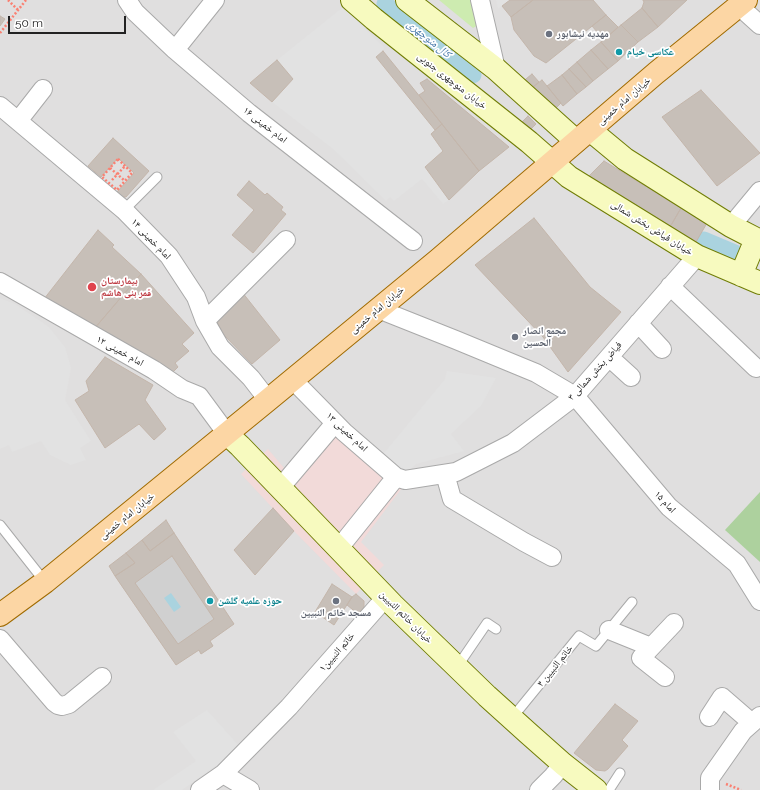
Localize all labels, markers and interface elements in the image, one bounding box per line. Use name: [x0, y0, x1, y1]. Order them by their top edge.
scale bar: [10, 8, 128, 34]
text: 50 m: [15, 16, 43, 30]
water label: کال منوچهری: [404, 17, 454, 61]
place label: مهدیه نیشابور: [557, 28, 609, 40]
marker: مهدیه نیشابور: [544, 29, 554, 39]
place label: عکاسی خیام: [627, 46, 674, 58]
marker: عکاسی خیام: [614, 47, 624, 57]
street label: خیابان منوچهری جنوبی: [415, 50, 489, 112]
street label: خیابان امام خمینی: [595, 75, 653, 127]
street label: امام خمینی ۱۶: [241, 104, 289, 146]
street label: خیابان فیاض بخش شمالی: [609, 198, 695, 258]
street label: امام خمینی ۱۴: [129, 216, 173, 262]
place label: بیمارستان قمر بنی هاشم: [101, 275, 151, 298]
marker: بیمارستان قمر بنی هاشم: [86, 281, 98, 293]
street label: خیابان امام خمینی: [347, 284, 407, 336]
place label: مجمع انصار الحسین: [523, 325, 566, 348]
marker: مجمع انصار الحسین: [510, 332, 520, 342]
street label: امام خمینی ۱۲: [94, 333, 146, 369]
street label: فیاض بخش شمالی ۳: [565, 339, 625, 403]
street label: امام خمینی ۱۳: [324, 410, 370, 454]
street label: امام ۱۵: [652, 488, 678, 516]
street label: خیابان امام خمینی: [97, 490, 157, 542]
street label: خیابان خاتم النبیین: [377, 588, 435, 646]
place label: حوزه علمیه گلشن: [218, 595, 282, 607]
marker: حوزه علمیه گلشن: [205, 596, 215, 606]
marker: مسجد خاتم النبیین: [331, 596, 341, 606]
place label: مسجد خاتم النبیین: [301, 607, 371, 619]
street label: خاتم النبیین۱: [317, 630, 357, 674]
street label: خاتم النبیین ۴: [534, 643, 576, 689]

